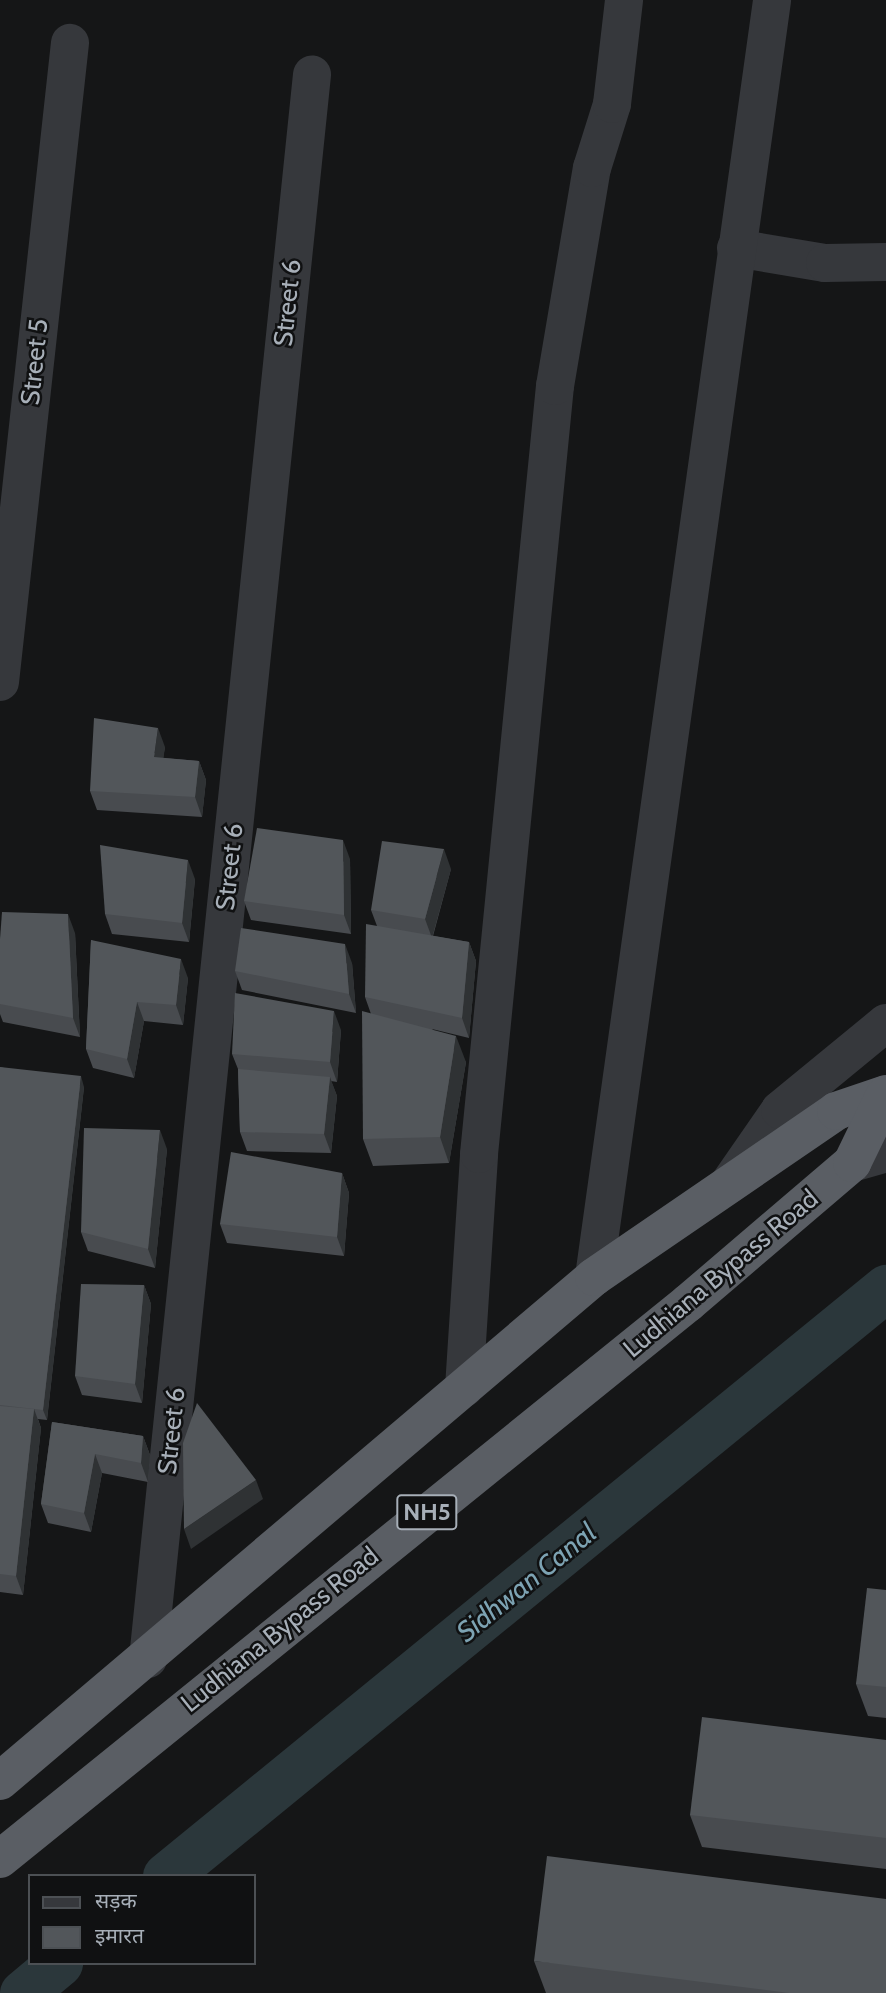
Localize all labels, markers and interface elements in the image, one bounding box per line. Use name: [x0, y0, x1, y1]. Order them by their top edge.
street label: Street 6: [268, 258, 308, 348]
street label: Street 5: [15, 317, 55, 407]
street label: Street 6: [210, 822, 250, 912]
street label: Ludhiana Bypass Road: [617, 1183, 825, 1365]
street label: Street 6: [152, 1386, 192, 1476]
road number: NH5: [396, 1492, 458, 1532]
water label: Sidhwan Canal: [449, 1515, 603, 1649]
street label: Ludhiana Bypass Road: [175, 1541, 385, 1719]
legend: [28, 1874, 256, 1965]
text: सड़क: [95, 1888, 137, 1913]
text: इमारत: [95, 1923, 144, 1948]

